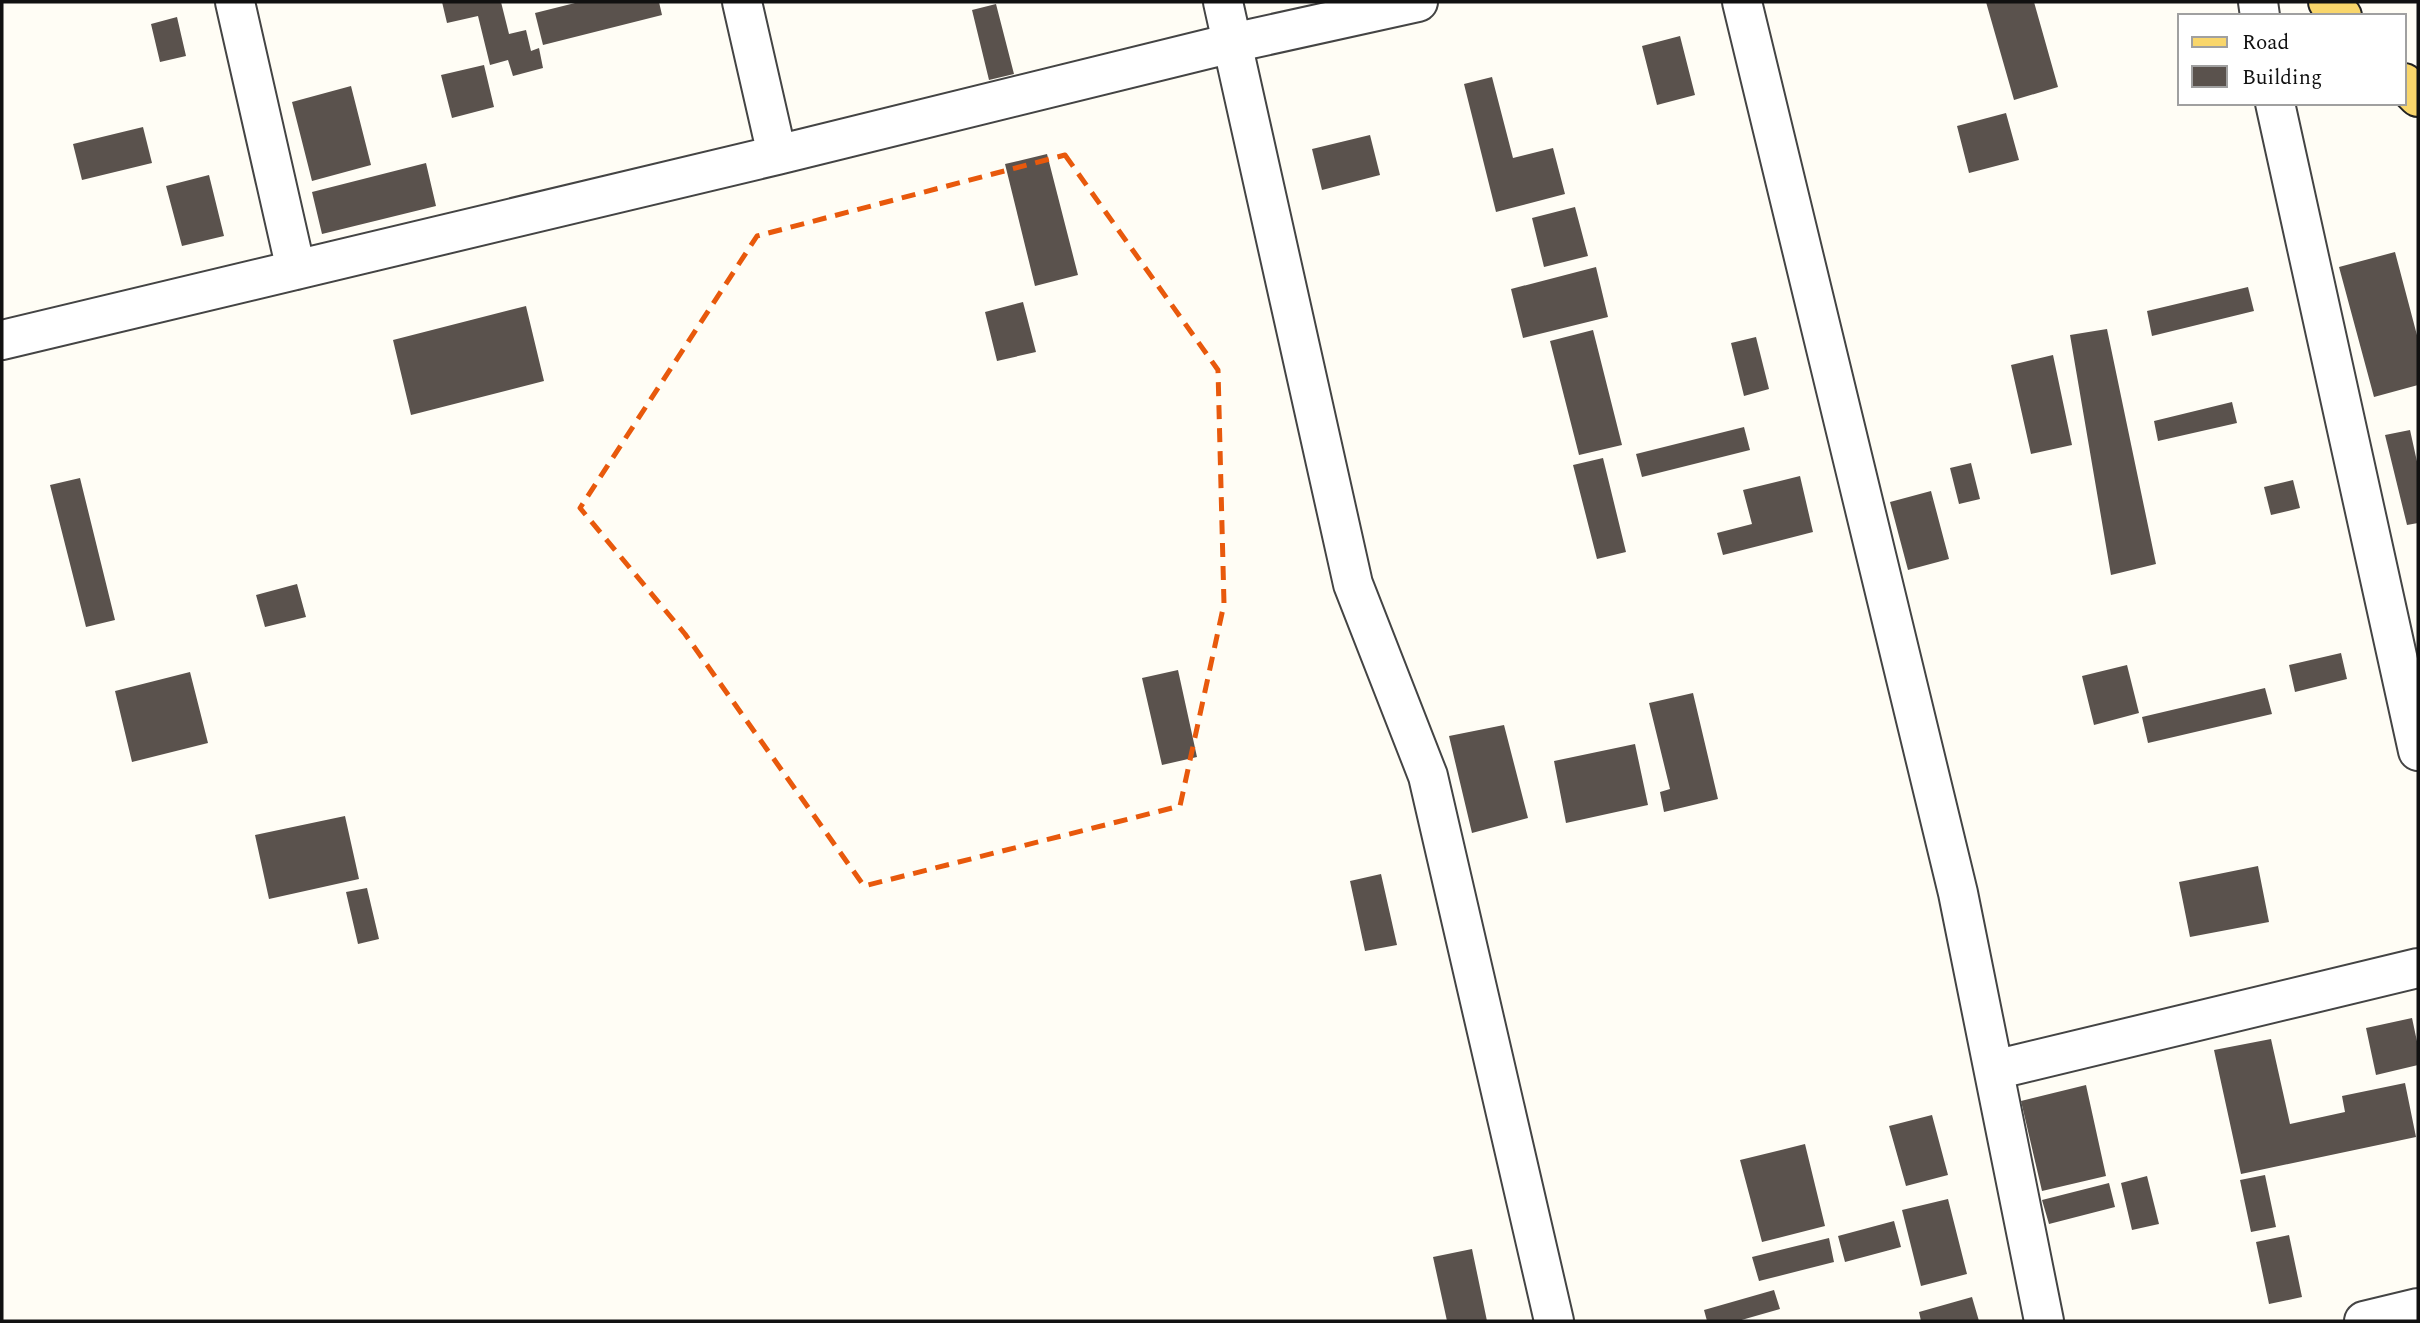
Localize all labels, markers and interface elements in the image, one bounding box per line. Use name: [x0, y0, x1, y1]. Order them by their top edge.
legend: [2178, 14, 2406, 105]
text: Road: [2242, 27, 2289, 59]
text: Building: [2242, 62, 2322, 94]

